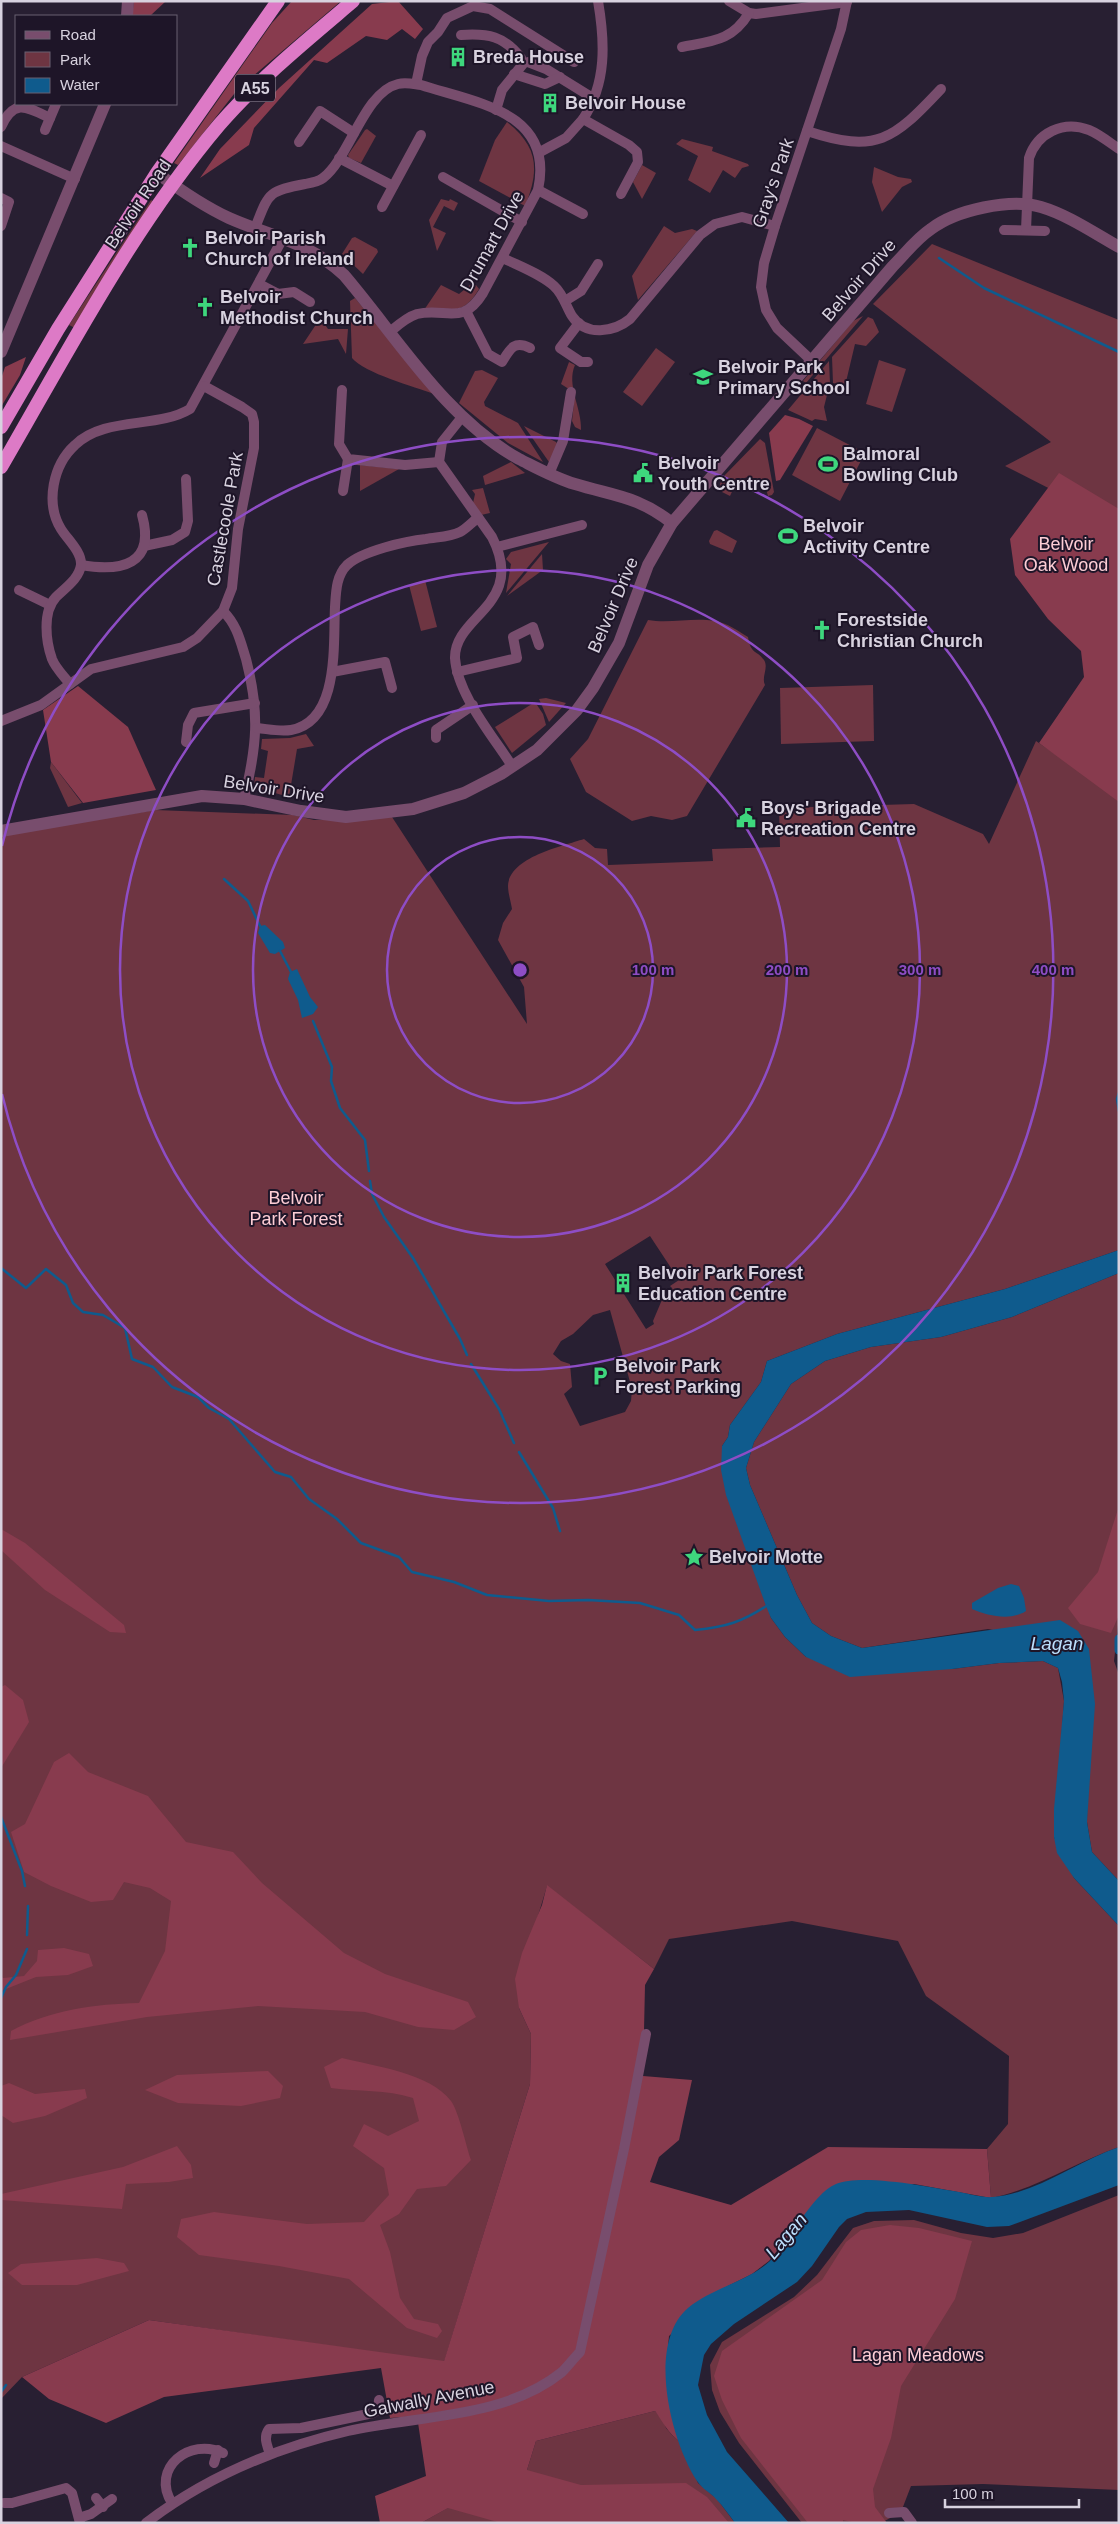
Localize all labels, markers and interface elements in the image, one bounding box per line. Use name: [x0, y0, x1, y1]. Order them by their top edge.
legend: [15, 15, 178, 105]
text: Road: [60, 26, 96, 43]
building icon: Breda House: [447, 46, 469, 68]
place label: Breda House: [473, 47, 584, 67]
text: Park: [60, 51, 91, 68]
road number: A55: [235, 75, 275, 102]
text: Water: [60, 76, 99, 93]
building icon: Belvoir House: [539, 92, 561, 114]
place label: Belvoir House: [565, 93, 686, 113]
street label: Gray's Park: [748, 135, 798, 230]
street label: Belvoir Road: [101, 156, 175, 252]
street label: Drumart Drive: [456, 187, 528, 295]
place label: Belvoir Parish Church of Ireland: [205, 228, 354, 269]
street label: Belvoir Drive: [818, 235, 900, 325]
church icon: Belvoir Parish Church of Ireland: [179, 237, 201, 259]
place label: Belvoir Methodist Church: [220, 287, 373, 328]
church icon: Belvoir Methodist Church: [194, 296, 216, 318]
place label: Belvoir Park Primary School: [718, 357, 850, 398]
school or university icon: Belvoir Park Primary School: [692, 366, 714, 388]
place label: Balmoral Bowling Club: [843, 444, 958, 485]
street label: Castlecoole Park: [203, 449, 247, 588]
place label: Belvoir Youth Centre: [658, 453, 770, 494]
sports icon: Balmoral Bowling Club: [817, 453, 839, 475]
public building icon: Belvoir Youth Centre: [632, 462, 654, 484]
place label: Belvoir Activity Centre: [803, 516, 930, 557]
sports icon: Belvoir Activity Centre: [777, 525, 799, 547]
park label: Belvoir Oak Wood: [1024, 534, 1108, 575]
street label: Belvoir Drive: [584, 554, 642, 656]
place label: Forestside Christian Church: [837, 610, 983, 651]
church icon: Forestside Christian Church: [811, 619, 833, 641]
street label: Belvoir Drive: [222, 771, 326, 807]
place label: Boys' Brigade Recreation Centre: [761, 798, 916, 839]
public building icon: Boys' Brigade Recreation Centre: [735, 807, 757, 829]
centre of rings: [511, 961, 529, 979]
text: 100 m: [632, 961, 674, 978]
text: 200 m: [766, 961, 808, 978]
text: 300 m: [899, 961, 941, 978]
text: 400 m: [1032, 961, 1074, 978]
park label: Belvoir Park Forest: [249, 1188, 343, 1229]
place label: Belvoir Park Forest Education Centre: [638, 1263, 803, 1304]
building icon: Belvoir Park Forest Education Centre: [612, 1272, 634, 1294]
place label: Belvoir Park Forest Parking: [615, 1356, 741, 1397]
parking icon: Belvoir Park Forest Parking: [589, 1365, 611, 1387]
place icon: Belvoir Motte: [683, 1546, 705, 1568]
place label: Belvoir Motte: [709, 1547, 823, 1567]
water label: Lagan: [1031, 1633, 1083, 1654]
water label: Lagan: [761, 2209, 811, 2263]
park label: Lagan Meadows: [852, 2345, 984, 2365]
street label: Galwally Avenue: [362, 2377, 496, 2421]
scale bar: [945, 2476, 1079, 2508]
text: 100 m: [952, 2485, 994, 2502]

